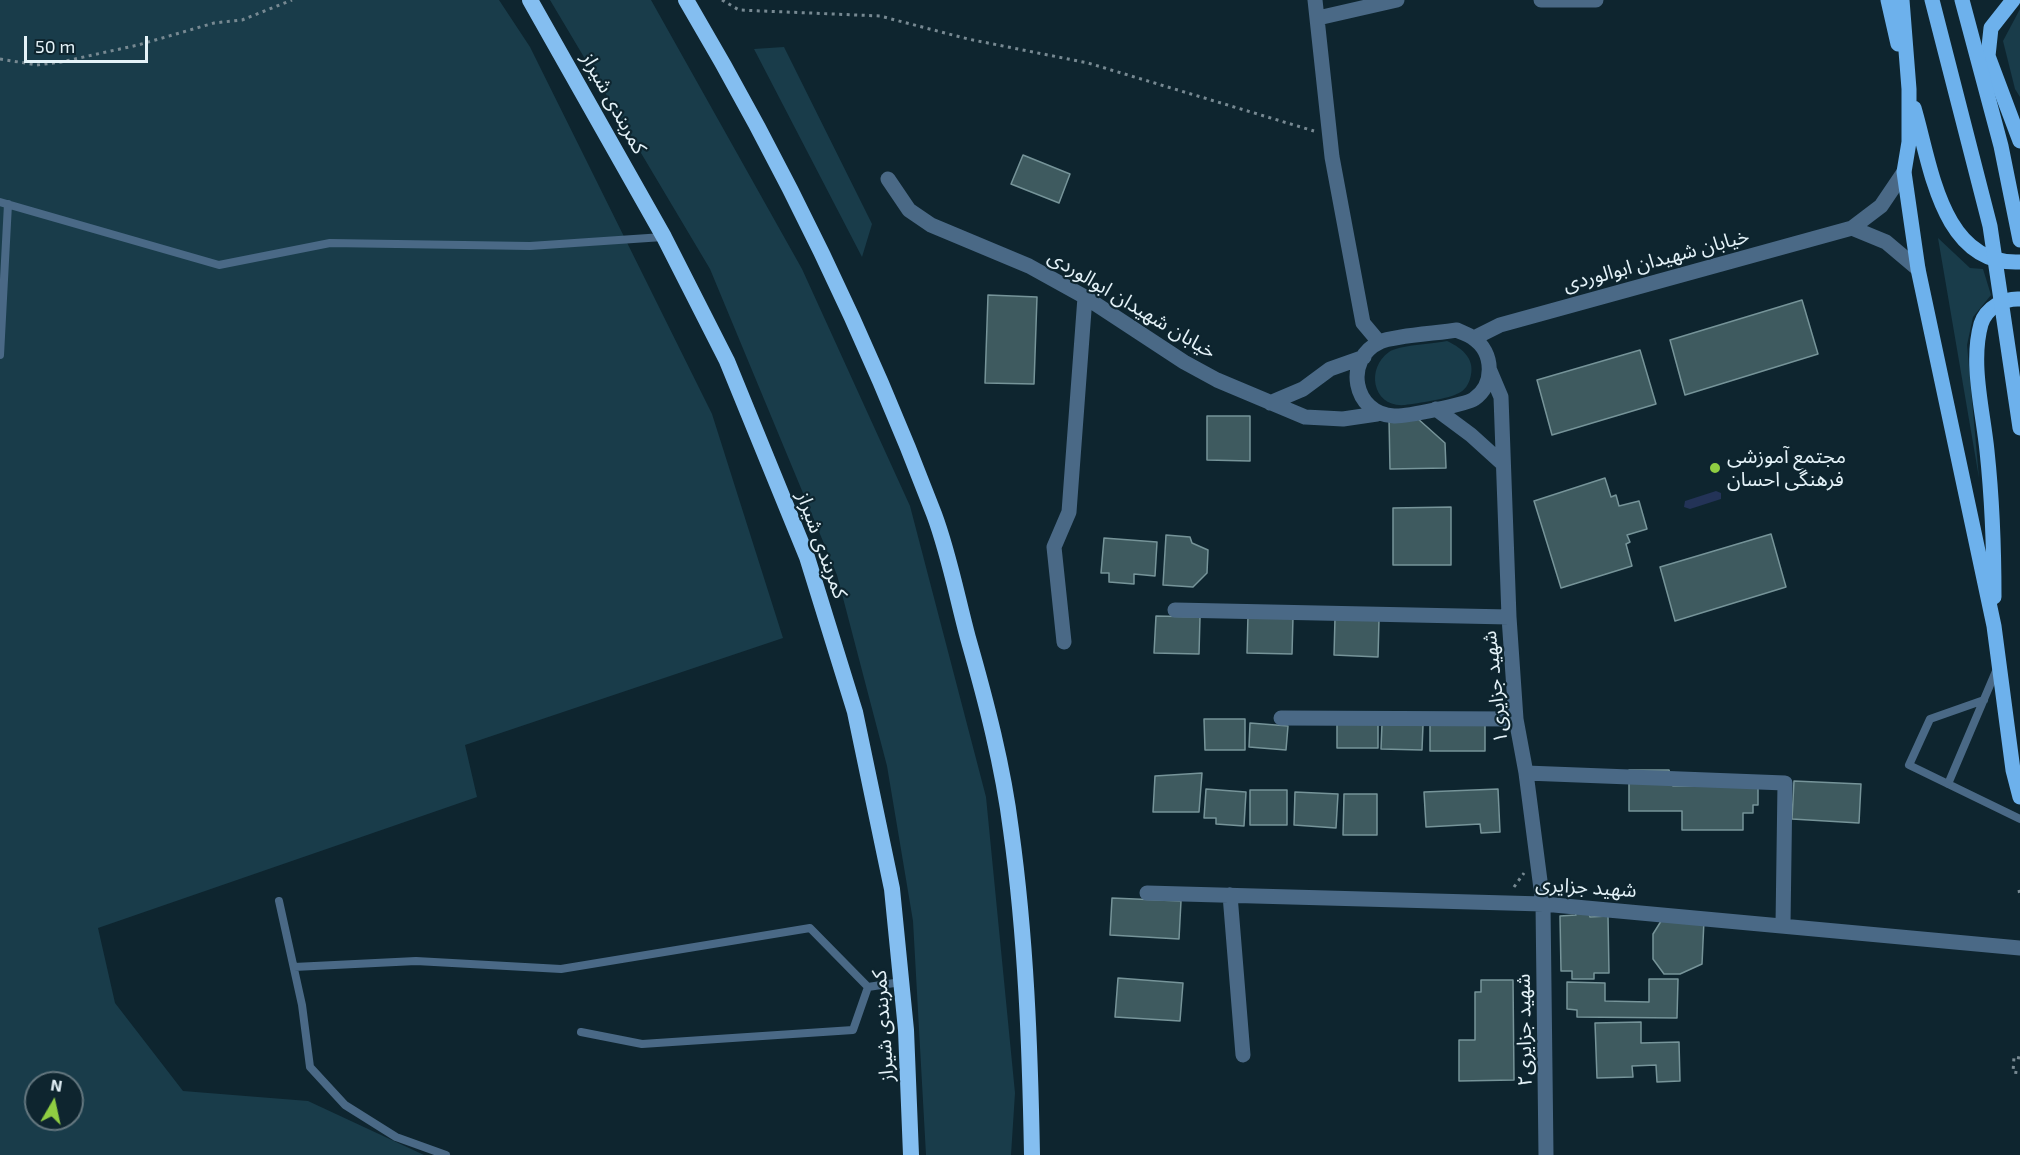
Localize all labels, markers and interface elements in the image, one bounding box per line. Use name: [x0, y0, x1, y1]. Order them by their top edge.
scale bar: [27, 24, 152, 62]
text: 50 m: [35, 35, 75, 57]
street label: کمربندی شیراز: [576, 48, 652, 158]
street label: خیابان شهیدان ابوالوردی: [1560, 224, 1752, 296]
street label: خیابان شهیدان ابوالوردی: [1044, 244, 1220, 364]
place label: مجتمع آموزشی فرهنگی احسان: [1727, 444, 1846, 491]
marker: مجتمع آموزشی فرهنگی احسان: [1708, 461, 1722, 475]
street label: کمربندی شیراز: [792, 488, 852, 602]
street label: شهید جزایری۱: [1477, 630, 1513, 744]
street label: شهید جزایری: [1535, 871, 1637, 903]
street label: کمربندی شیراز: [867, 969, 899, 1083]
street label: شهید جزایری۲: [1511, 973, 1537, 1087]
north arrow: [24, 1071, 84, 1131]
text: N: [49, 1074, 64, 1095]

